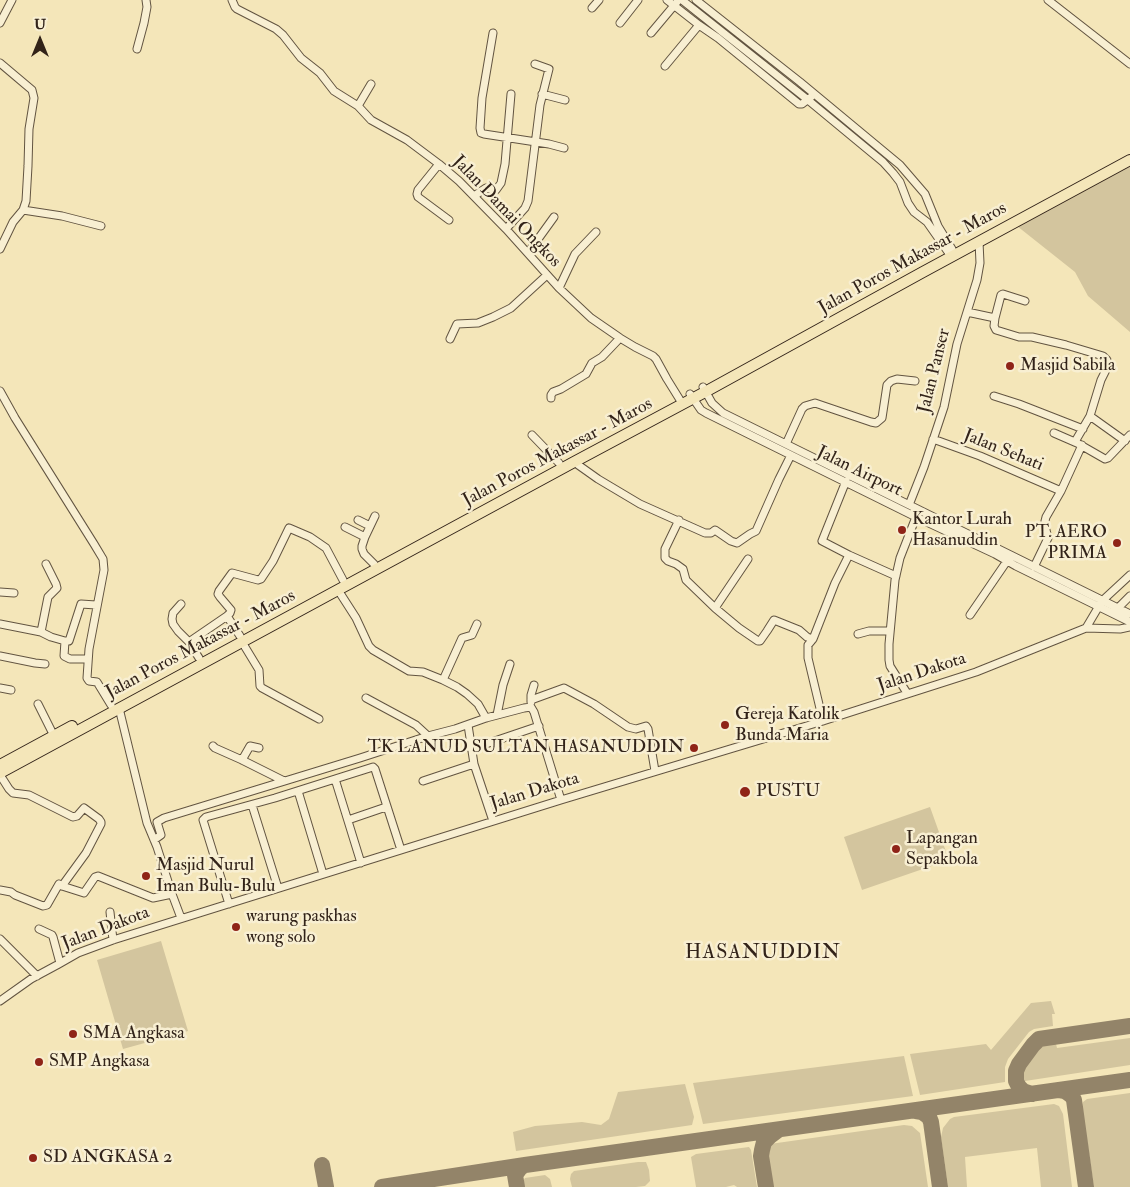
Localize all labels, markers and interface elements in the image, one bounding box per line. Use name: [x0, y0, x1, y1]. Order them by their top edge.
north arrow: [15, 15, 65, 65]
text: U: [34, 16, 46, 33]
street label: Jalan Damai Ongkos: [447, 152, 565, 272]
street label: Jalan Poros Makassar - Maros: [815, 198, 1011, 320]
street label: Jalan Panser: [914, 326, 956, 416]
place label: Masjid Sabila: [1020, 355, 1115, 377]
marker: Masjid Sabila: [1004, 360, 1016, 372]
street label: Jalan Poros Makassar - Maros: [459, 394, 657, 512]
street label: Jalan Sehati: [960, 425, 1046, 477]
street label: Jalan Airport: [813, 442, 905, 502]
place label: Kantor Lurah Hasanuddin: [912, 509, 1012, 552]
place label: PT. AERO PRIMA: [1025, 522, 1107, 564]
marker: Kantor Lurah Hasanuddin: [896, 524, 908, 536]
marker: PT. AERO PRIMA: [1111, 537, 1123, 549]
street label: Jalan Poros Makassar - Maros: [102, 586, 300, 704]
street label: Jalan Dakota: [875, 649, 969, 697]
place label: Gereja Katolik Bunda Maria: [735, 704, 840, 746]
marker: Gereja Katolik Bunda Maria: [719, 719, 731, 731]
place label: TK LANUD SULTAN HASANUDDIN: [367, 737, 684, 759]
marker: TK LANUD SULTAN HASANUDDIN: [688, 742, 700, 754]
street label: Jalan Dakota: [488, 768, 582, 816]
place label: PUSTU: [756, 781, 820, 803]
marker: PUSTU: [738, 785, 752, 799]
place label: Lapangan Sepakbola: [906, 828, 978, 871]
marker: Lapangan Sepakbola: [890, 843, 902, 855]
place label: Masjid Nurul Iman Bulu-Bulu: [156, 855, 275, 898]
marker: Masjid Nurul Iman Bulu-Bulu: [140, 870, 152, 882]
street label: Jalan Dakota: [59, 902, 153, 956]
place label: warung paskhas wong solo: [246, 906, 357, 949]
marker: warung paskhas wong solo: [230, 921, 242, 933]
district label: HASANUDDIN: [684, 942, 842, 966]
place label: SMA Angkasa: [83, 1023, 185, 1045]
marker: SMA Angkasa: [67, 1028, 79, 1040]
place label: SMP Angkasa: [49, 1051, 150, 1073]
marker: SMP Angkasa: [33, 1056, 45, 1068]
place label: SD ANGKASA 2: [43, 1147, 172, 1169]
marker: SD ANGKASA 2: [27, 1152, 39, 1164]

